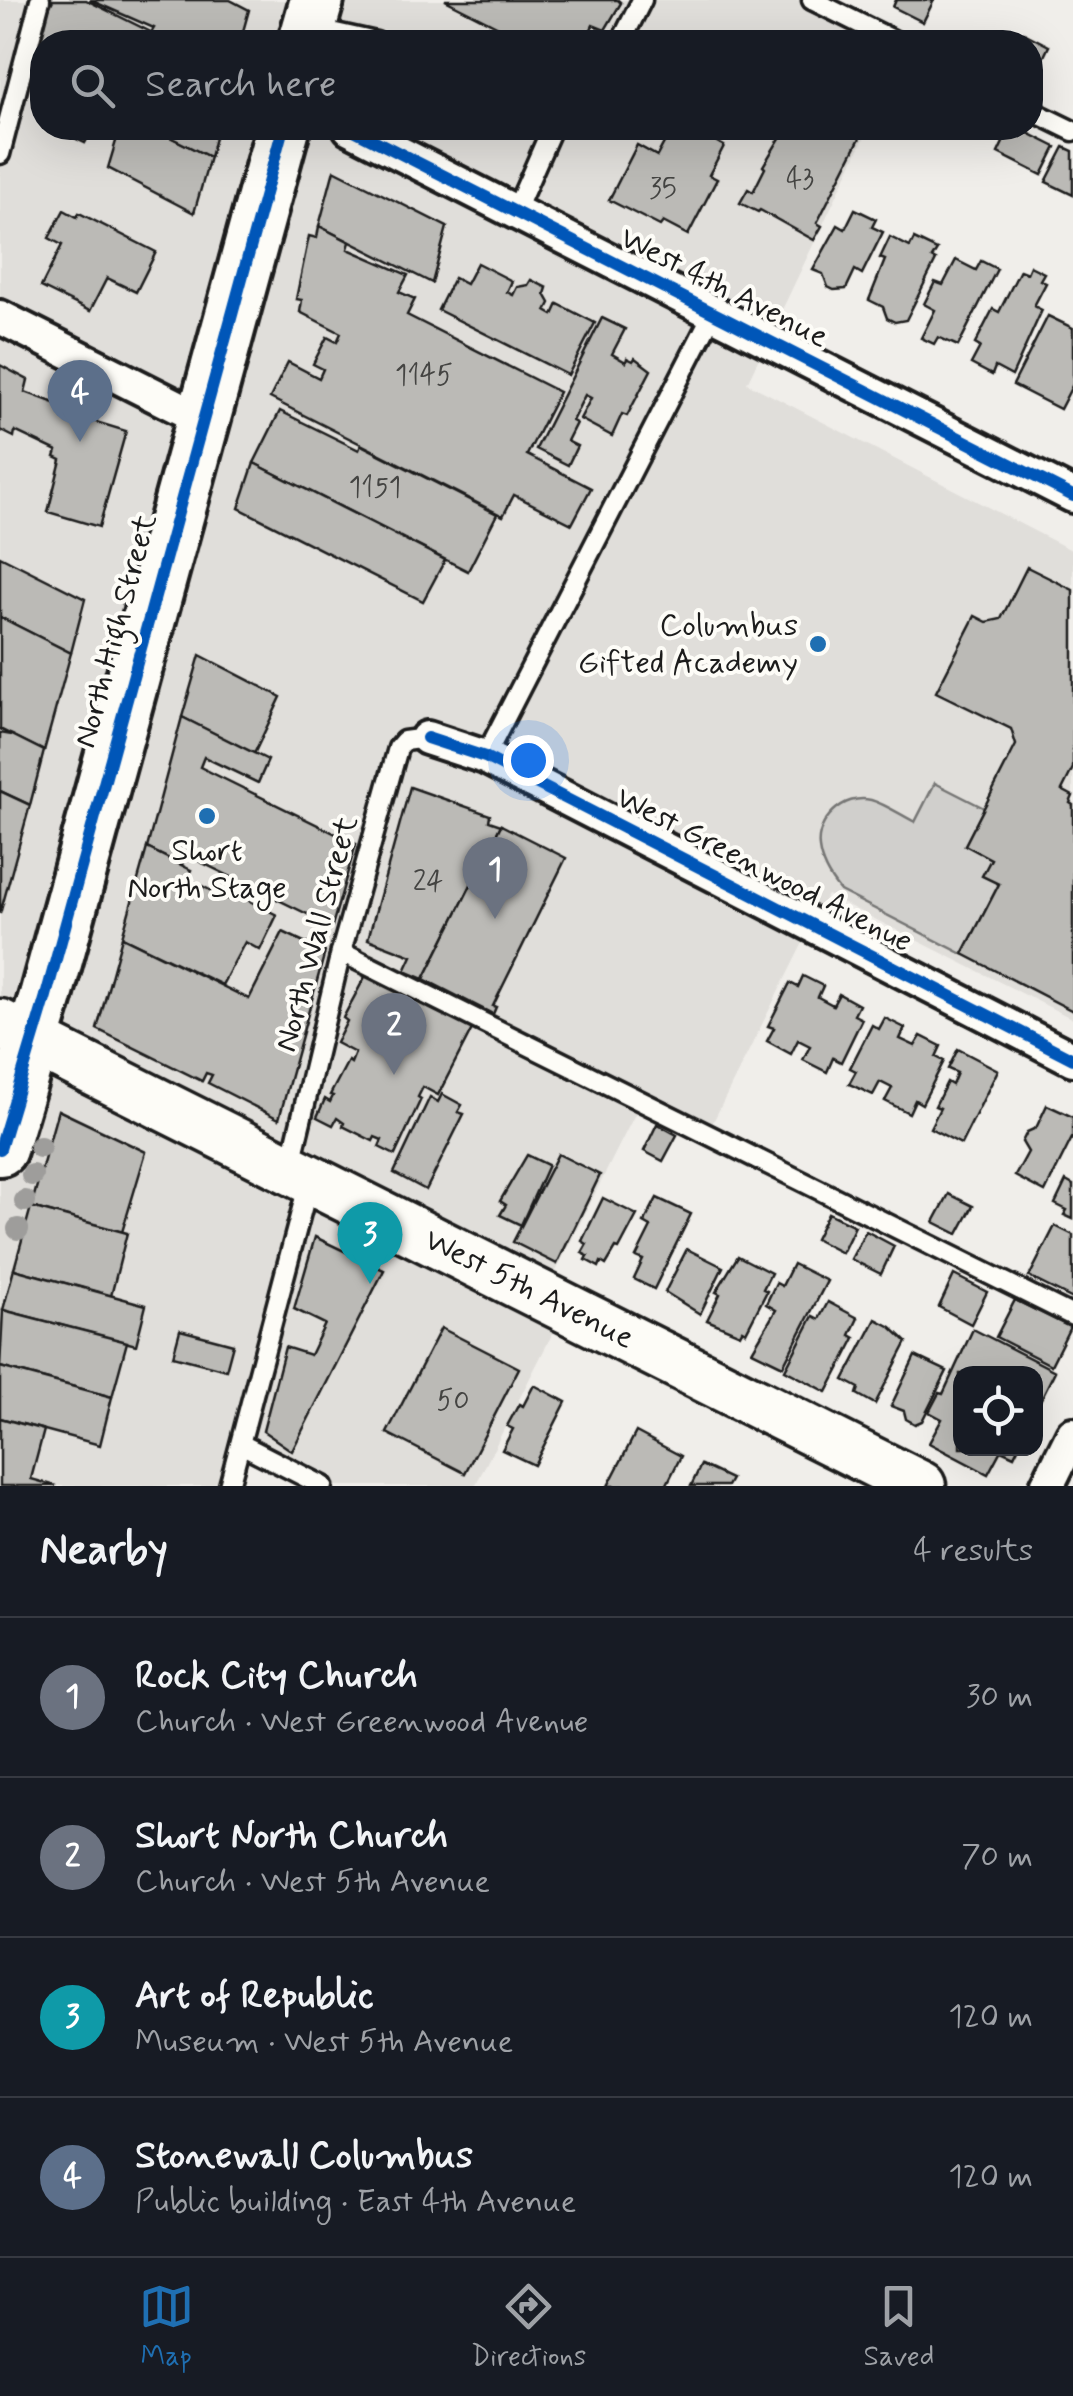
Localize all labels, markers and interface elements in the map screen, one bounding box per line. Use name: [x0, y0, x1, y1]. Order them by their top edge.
search box: [30, 30, 1043, 140]
icon: search: [65, 58, 120, 113]
text: Search here: [145, 61, 336, 110]
house number: 43: [786, 161, 814, 198]
house number: 35: [649, 171, 677, 208]
street label: West 4th Avenue: [613, 217, 835, 359]
house number: 1145: [395, 358, 453, 395]
pin: 4: [48, 360, 112, 442]
house number: 1151: [349, 470, 401, 507]
street label: North High Street: [65, 509, 170, 753]
place label: Columbus Gifted Academy: [578, 605, 798, 684]
marker: Columbus Gifted Academy: [807, 633, 829, 655]
your location: [503, 735, 554, 786]
street label: West Greenwood Avenue: [609, 777, 919, 963]
marker: Short North Stage: [196, 805, 218, 827]
street label: North Wall Street: [265, 811, 369, 1057]
place label: Short North Stage: [127, 830, 287, 911]
pin: 1: [462, 836, 528, 919]
house number: 24: [413, 864, 443, 901]
pin: 2: [362, 992, 426, 1075]
pin: 3: [338, 1202, 402, 1284]
street label: West 5th Avenue: [417, 1219, 641, 1360]
map controls: [953, 1366, 1043, 1456]
button: locate: [953, 1366, 1043, 1456]
house number: 50: [437, 1383, 469, 1420]
text: Nearby: [40, 1524, 168, 1579]
text: 4 results: [913, 1530, 1033, 1572]
text: Rock City Church: [135, 1652, 418, 1701]
text: 1: [65, 1676, 80, 1718]
text: 30 m: [966, 1676, 1033, 1718]
text: Church · West Greenwood Avenue: [135, 1701, 588, 1743]
text: Short North Church: [135, 1812, 448, 1861]
text: 2: [65, 1836, 80, 1878]
text: 70 m: [961, 1836, 1033, 1878]
text: Church · West 5th Avenue: [135, 1861, 490, 1903]
text: Art of Republic: [135, 1972, 373, 2021]
text: 3: [65, 1996, 80, 2038]
text: 120 m: [948, 1996, 1033, 2038]
text: Museum · West 5th Avenue: [135, 2021, 513, 2063]
text: Stonewall Columbus: [135, 2132, 473, 2181]
text: 4: [63, 2156, 82, 2198]
text: 120 m: [948, 2156, 1033, 2198]
text: Public building · East 4th Avenue: [135, 2181, 576, 2223]
tab: Map: [139, 2279, 194, 2376]
tab: Directions: [471, 2279, 586, 2376]
tab: Saved: [864, 2279, 934, 2376]

